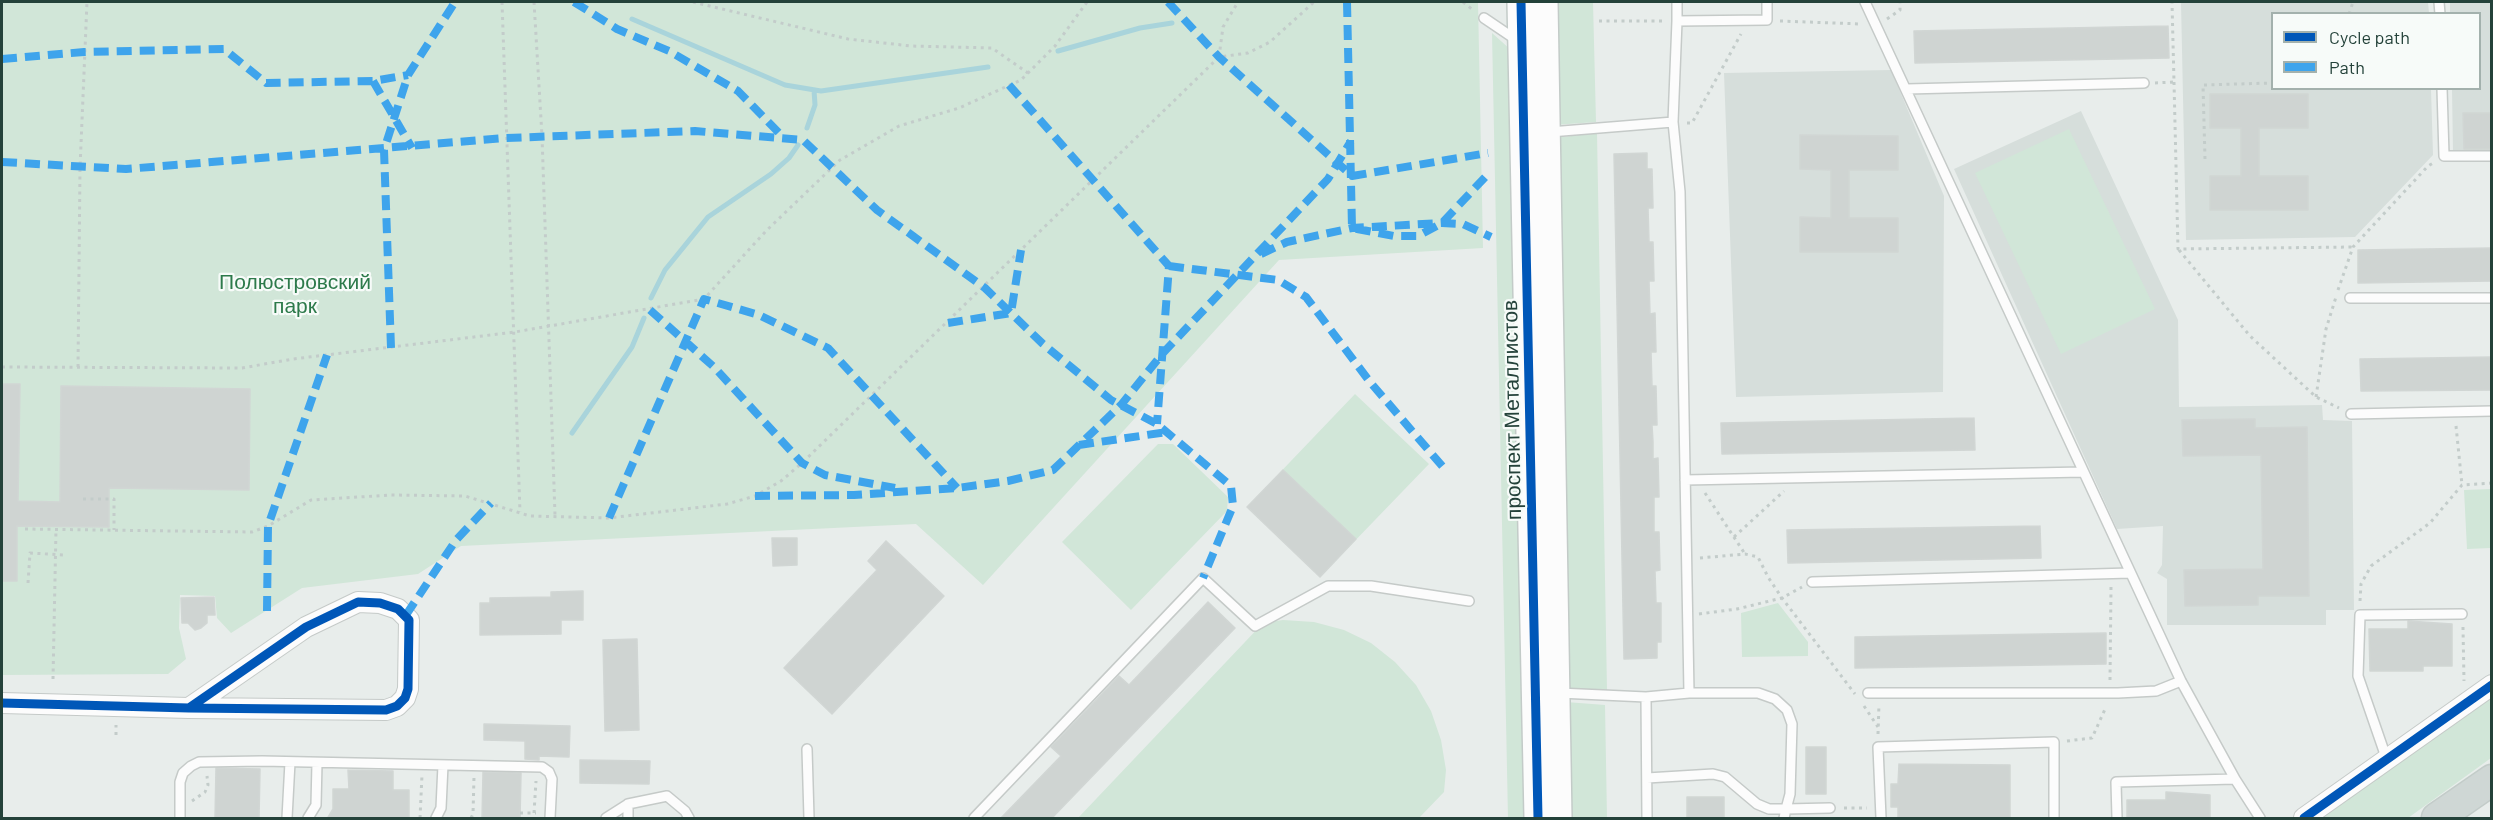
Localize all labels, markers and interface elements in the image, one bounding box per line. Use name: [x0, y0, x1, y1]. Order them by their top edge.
legend: [2271, 12, 2481, 90]
text: Cycle path: [2329, 26, 2410, 48]
text: Path: [2329, 56, 2365, 78]
park label: Полюстровский парк: [219, 269, 371, 319]
street label: проспект Металлистов: [1497, 300, 1527, 520]

